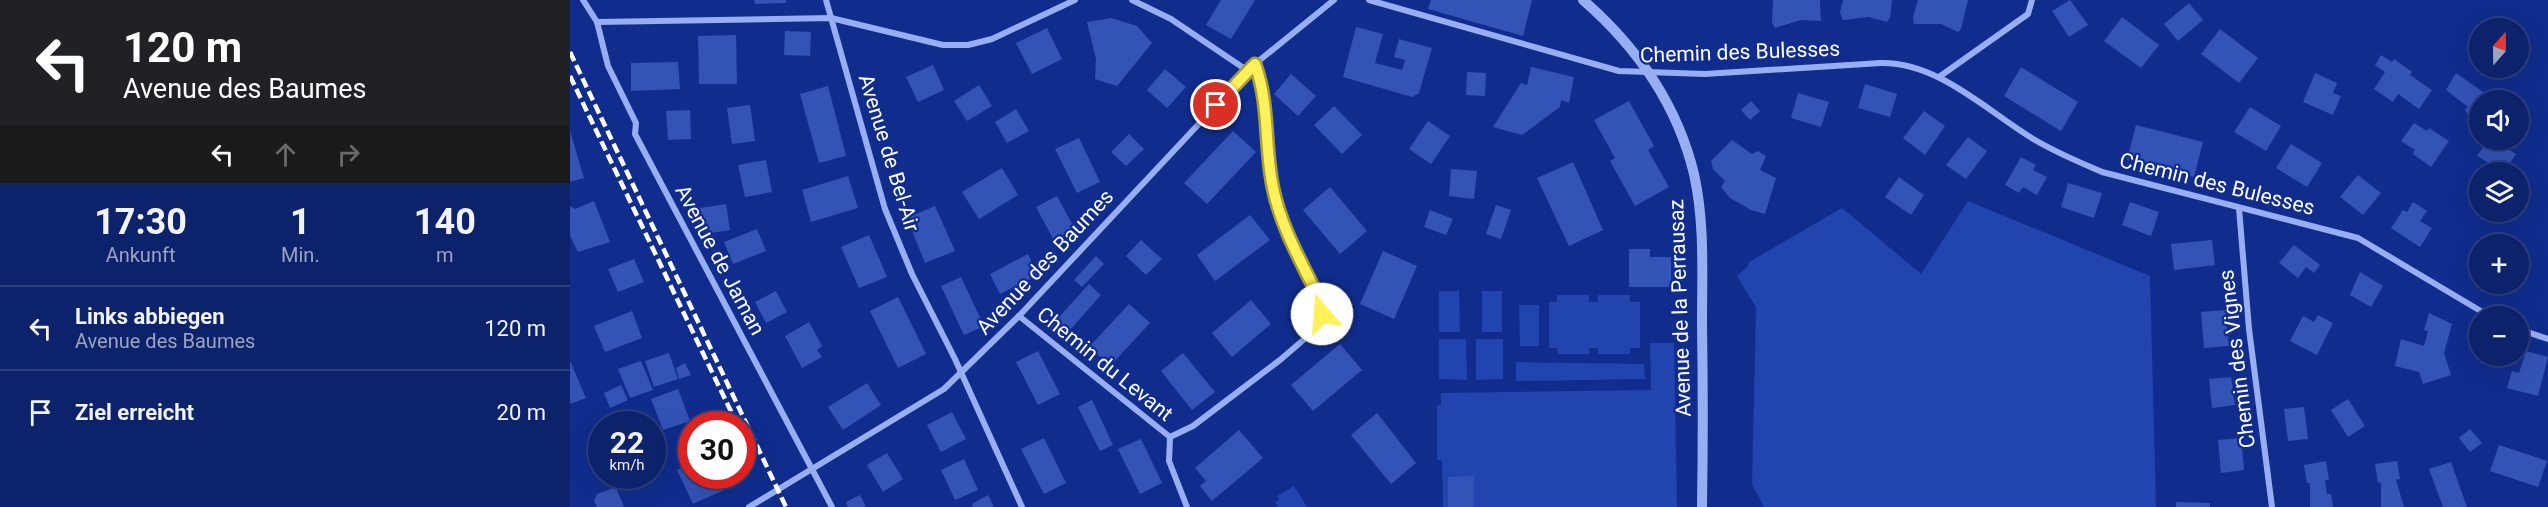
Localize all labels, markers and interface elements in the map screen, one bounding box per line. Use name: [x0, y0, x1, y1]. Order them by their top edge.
north arrow: [2469, 18, 2529, 78]
map controls: [2469, 18, 2529, 366]
text: 120 m: [123, 23, 242, 72]
icon: left: [24, 24, 102, 102]
street label: Chemin des Bulesses: [1640, 37, 1840, 67]
street label: Avenue de Bel-Air: [854, 71, 924, 235]
text: Avenue des Baumes: [123, 73, 367, 105]
pin: [1190, 79, 1241, 130]
icon: arrive: [1199, 88, 1232, 121]
button: sound: [2469, 90, 2529, 150]
icon: left: [206, 138, 239, 171]
icon: ahead: [269, 138, 302, 171]
icon: right: [332, 138, 365, 171]
street label: Chemin des Bulesses: [2117, 148, 2317, 220]
button: layers: [2469, 162, 2529, 222]
street label: Avenue de Jaman: [670, 181, 770, 339]
street label: Avenue des Baumes: [972, 185, 1118, 339]
street label: Avenue de la Perrausaz: [1664, 199, 1696, 417]
text: 17:30: [94, 201, 187, 243]
text: 1: [290, 201, 311, 243]
text: 140: [414, 201, 476, 243]
button: +: [2469, 234, 2529, 294]
text: Ankunft: [106, 243, 175, 267]
text: Min.: [281, 243, 320, 267]
text: m: [436, 243, 454, 267]
street label: Chemin des Vignes: [2214, 268, 2260, 450]
position arrow: [1290, 282, 1354, 346]
street label: Chemin du Levant: [1032, 302, 1178, 426]
text: Links abbiegen: [75, 304, 225, 329]
button: −: [2469, 306, 2529, 366]
icon: left: [24, 312, 57, 345]
text: 120 m: [484, 316, 546, 341]
text: Avenue des Baumes: [75, 329, 255, 353]
icon: arrive: [24, 396, 57, 429]
text: Ziel erreicht: [75, 400, 194, 425]
text: 20 m: [497, 400, 546, 425]
speed limit sign: 30: [678, 411, 756, 489]
text: 22: [610, 425, 644, 460]
text: km/h: [609, 456, 645, 474]

